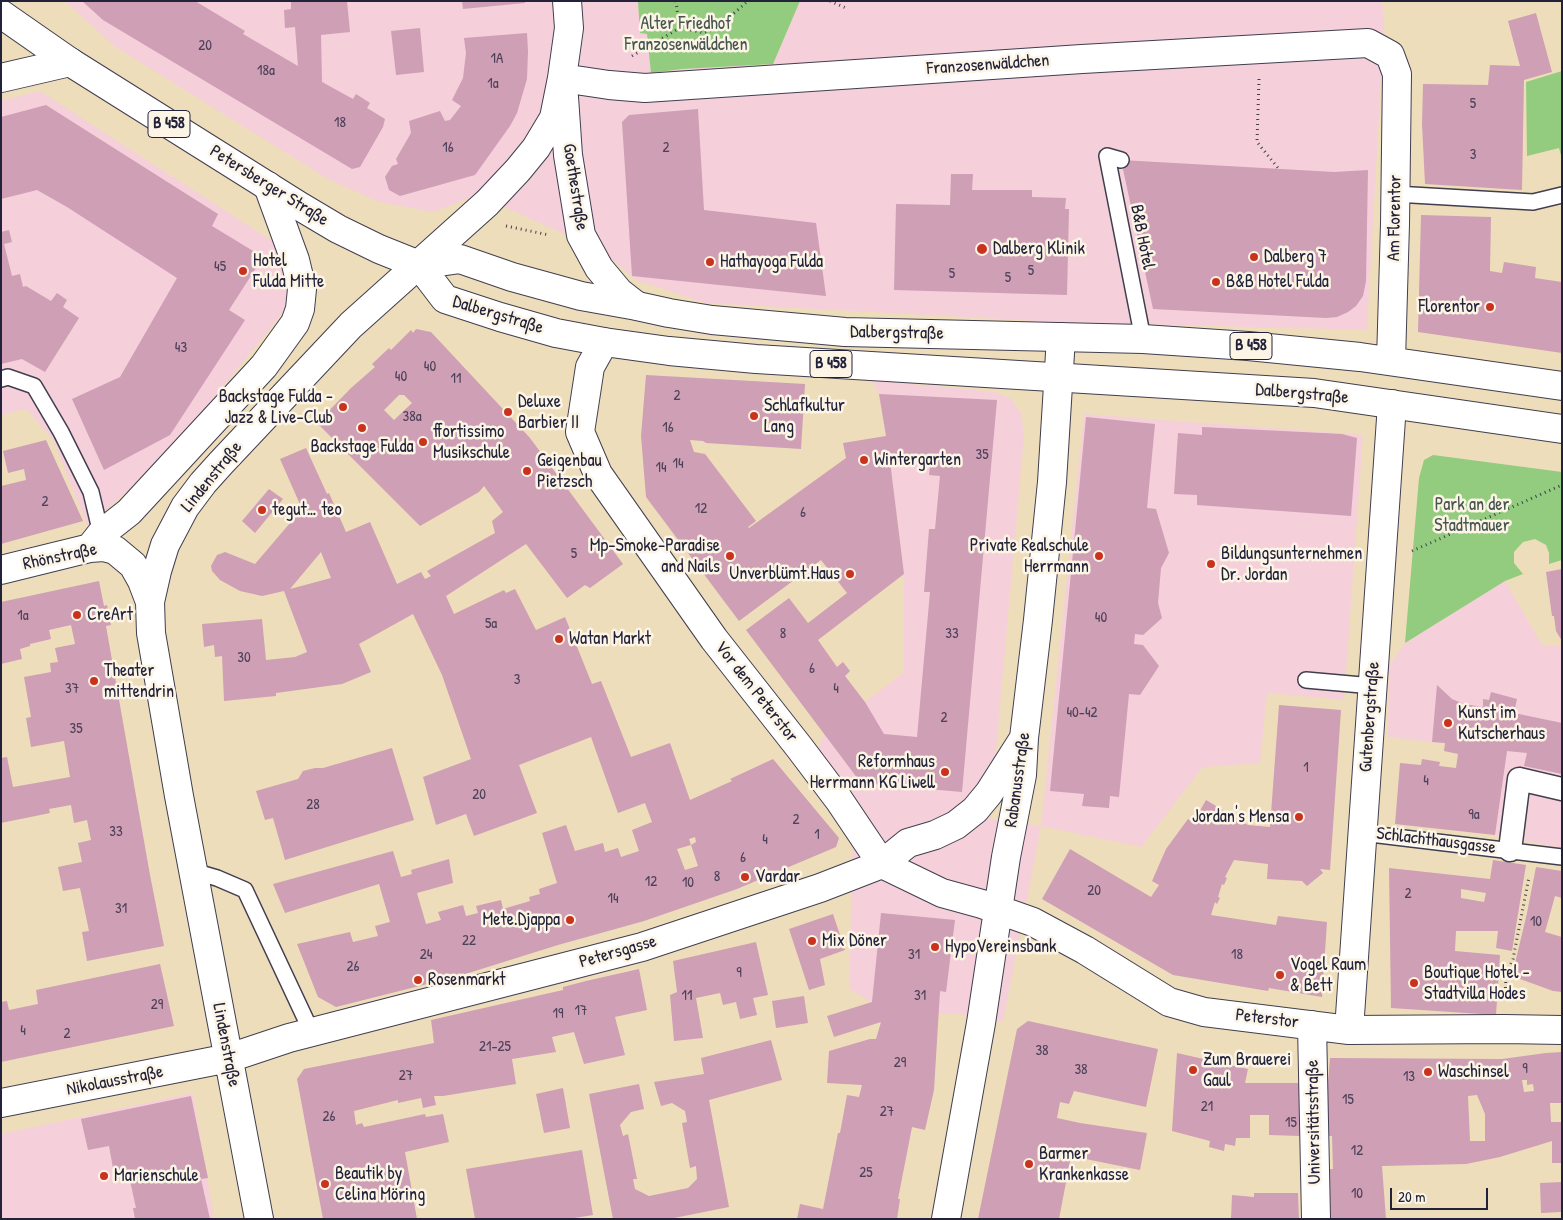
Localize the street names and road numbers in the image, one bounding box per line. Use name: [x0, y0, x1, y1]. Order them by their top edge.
street label: Franzosenwäldchen: [926, 50, 1050, 80]
road number: B 458: [148, 110, 190, 138]
street label: Petersberger Straße: [206, 141, 332, 231]
street label: Goethestraße: [557, 142, 593, 232]
street label: Am Florentor: [1383, 175, 1407, 261]
street label: B&B Hotel: [1125, 203, 1159, 271]
street label: Dalbergstraße: [450, 291, 546, 339]
street label: Dalbergstraße: [850, 321, 944, 345]
road number: B 458: [1230, 332, 1272, 360]
road number: B 458: [810, 350, 852, 378]
street label: Dalbergstraße: [1254, 379, 1350, 409]
street label: Lindenstraße: [177, 437, 247, 517]
street label: Rhönstraße: [21, 539, 99, 575]
street label: Vor dem Peterstor: [710, 637, 802, 747]
street label: Gutenbergstraße: [1355, 661, 1385, 773]
street label: Rabanusstraße: [1001, 731, 1035, 829]
street label: Schlachthausgasse: [1375, 823, 1497, 859]
street label: Petersgasse: [577, 931, 659, 973]
street label: Lindenstraße: [207, 1001, 245, 1089]
street label: Peterstor: [1234, 1004, 1300, 1034]
street label: Universitätsstraße: [1302, 1060, 1326, 1184]
street label: Nikolausstraße: [65, 1061, 165, 1101]

